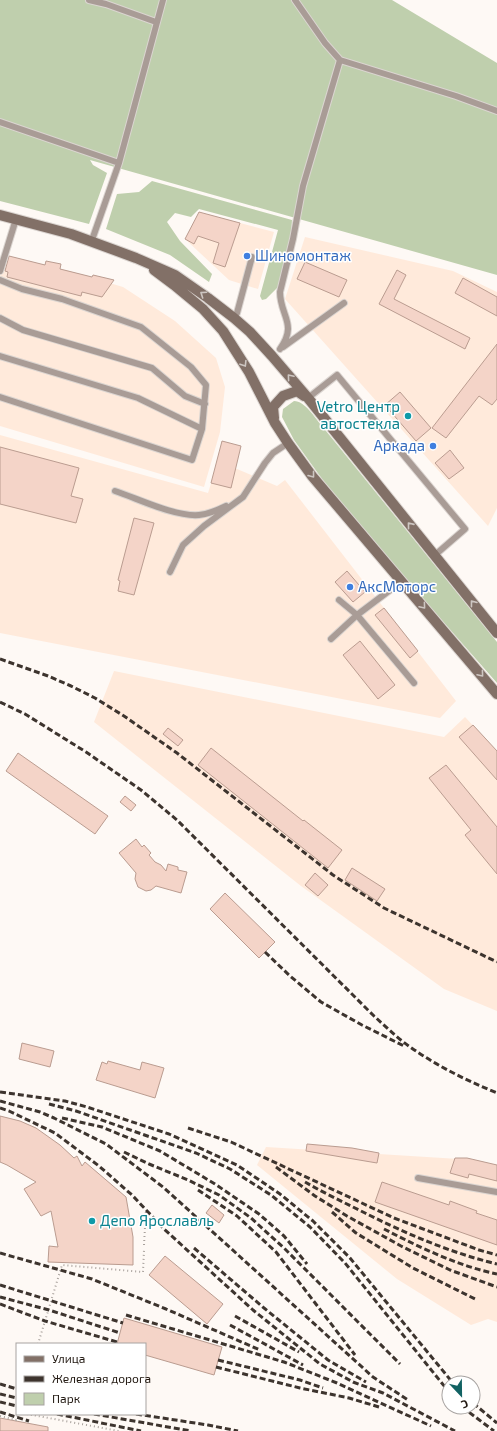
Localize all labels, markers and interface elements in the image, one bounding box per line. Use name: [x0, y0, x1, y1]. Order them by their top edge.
place label: Шиномонтаж: [255, 246, 351, 264]
marker: Шиномонтаж: [242, 251, 252, 261]
one-way arrow: [200, 291, 207, 299]
one-way arrow: [240, 360, 247, 367]
one-way arrow: [287, 374, 294, 382]
place label: Vetro Центр автостекла: [317, 397, 400, 432]
marker: Vetro Центр автостекла: [403, 411, 413, 421]
place label: Аркада: [374, 436, 425, 454]
marker: Аркада: [428, 441, 438, 451]
one-way arrow: [307, 471, 314, 478]
one-way arrow: [408, 522, 415, 529]
place label: АксМоторс: [358, 577, 436, 595]
marker: АксМоторс: [345, 582, 355, 592]
one-way arrow: [470, 600, 477, 607]
one-way arrow: [419, 601, 426, 609]
one-way arrow: [476, 670, 483, 677]
place label: Депо Ярославль: [100, 1211, 214, 1229]
marker: Депо Ярославль: [87, 1216, 97, 1226]
legend: [16, 1343, 146, 1415]
text: Улица: [52, 1351, 85, 1365]
text: Железная дорога: [52, 1371, 151, 1385]
north arrow: [441, 1375, 481, 1415]
text: Парк: [52, 1391, 81, 1405]
text: С: [459, 1397, 470, 1412]

